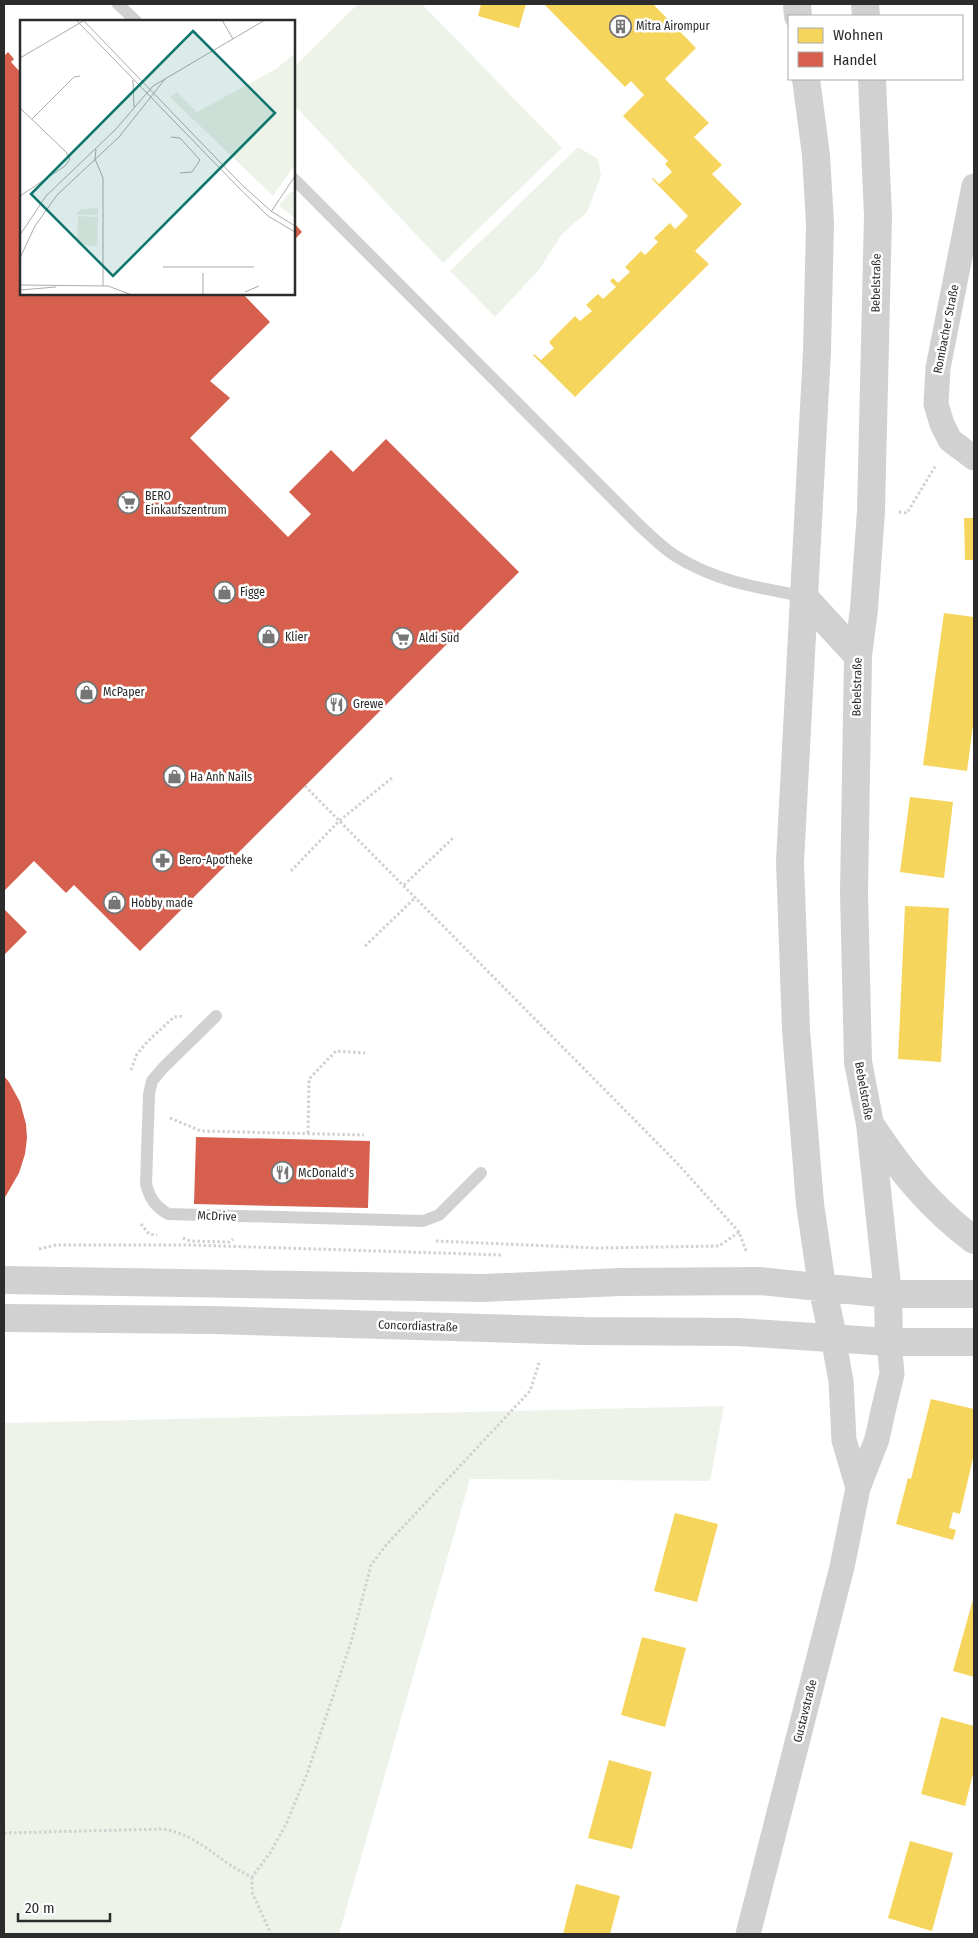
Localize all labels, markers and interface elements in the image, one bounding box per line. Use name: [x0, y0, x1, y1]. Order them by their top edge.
building icon: Mitra Airompur: [608, 14, 632, 38]
legend: [788, 15, 963, 80]
place label: Mitra Airompur: [636, 19, 710, 33]
inset map: [20, 20, 295, 295]
text: Wohnen: [833, 26, 883, 44]
text: Handel: [833, 51, 877, 69]
street label: Bebelstraße: [868, 253, 884, 313]
street label: Rombacher Straße: [931, 283, 962, 375]
place label: BERO Einkaufszentrum: [145, 489, 227, 517]
supermarket icon: BERO Einkaufszentrum: [117, 491, 141, 515]
shop icon: Figge: [212, 580, 236, 604]
place label: Figge: [240, 585, 265, 599]
shop icon: Klier: [257, 625, 281, 649]
supermarket icon: Aldi Süd: [391, 626, 415, 650]
place label: Klier: [285, 630, 308, 644]
place label: Aldi Süd: [419, 631, 459, 645]
street label: Bebelstraße: [849, 657, 865, 717]
shop icon: McPaper: [75, 680, 99, 704]
place label: McPaper: [103, 685, 146, 699]
restaurant icon: Grewe: [325, 692, 349, 716]
place label: Grewe: [353, 697, 384, 711]
shop icon: Ha Anh Nails: [162, 765, 186, 789]
place label: Ha Anh Nails: [190, 770, 252, 784]
pharmacy icon: Bero-Apotheke: [151, 848, 175, 872]
place label: Bero-Apotheke: [179, 853, 253, 867]
shop icon: Hobby made: [103, 891, 127, 915]
place label: Hobby made: [131, 896, 193, 910]
street label: Bebelstraße: [852, 1061, 876, 1121]
restaurant icon: McDonald's: [270, 1161, 294, 1185]
place label: McDonald's: [298, 1166, 354, 1180]
street label: McDrive: [197, 1208, 237, 1224]
street label: Concordiastraße: [378, 1318, 458, 1334]
street label: Gustavstraße: [790, 1678, 820, 1744]
scale bar: [18, 1890, 110, 1922]
text: 20 m: [25, 1899, 55, 1917]

